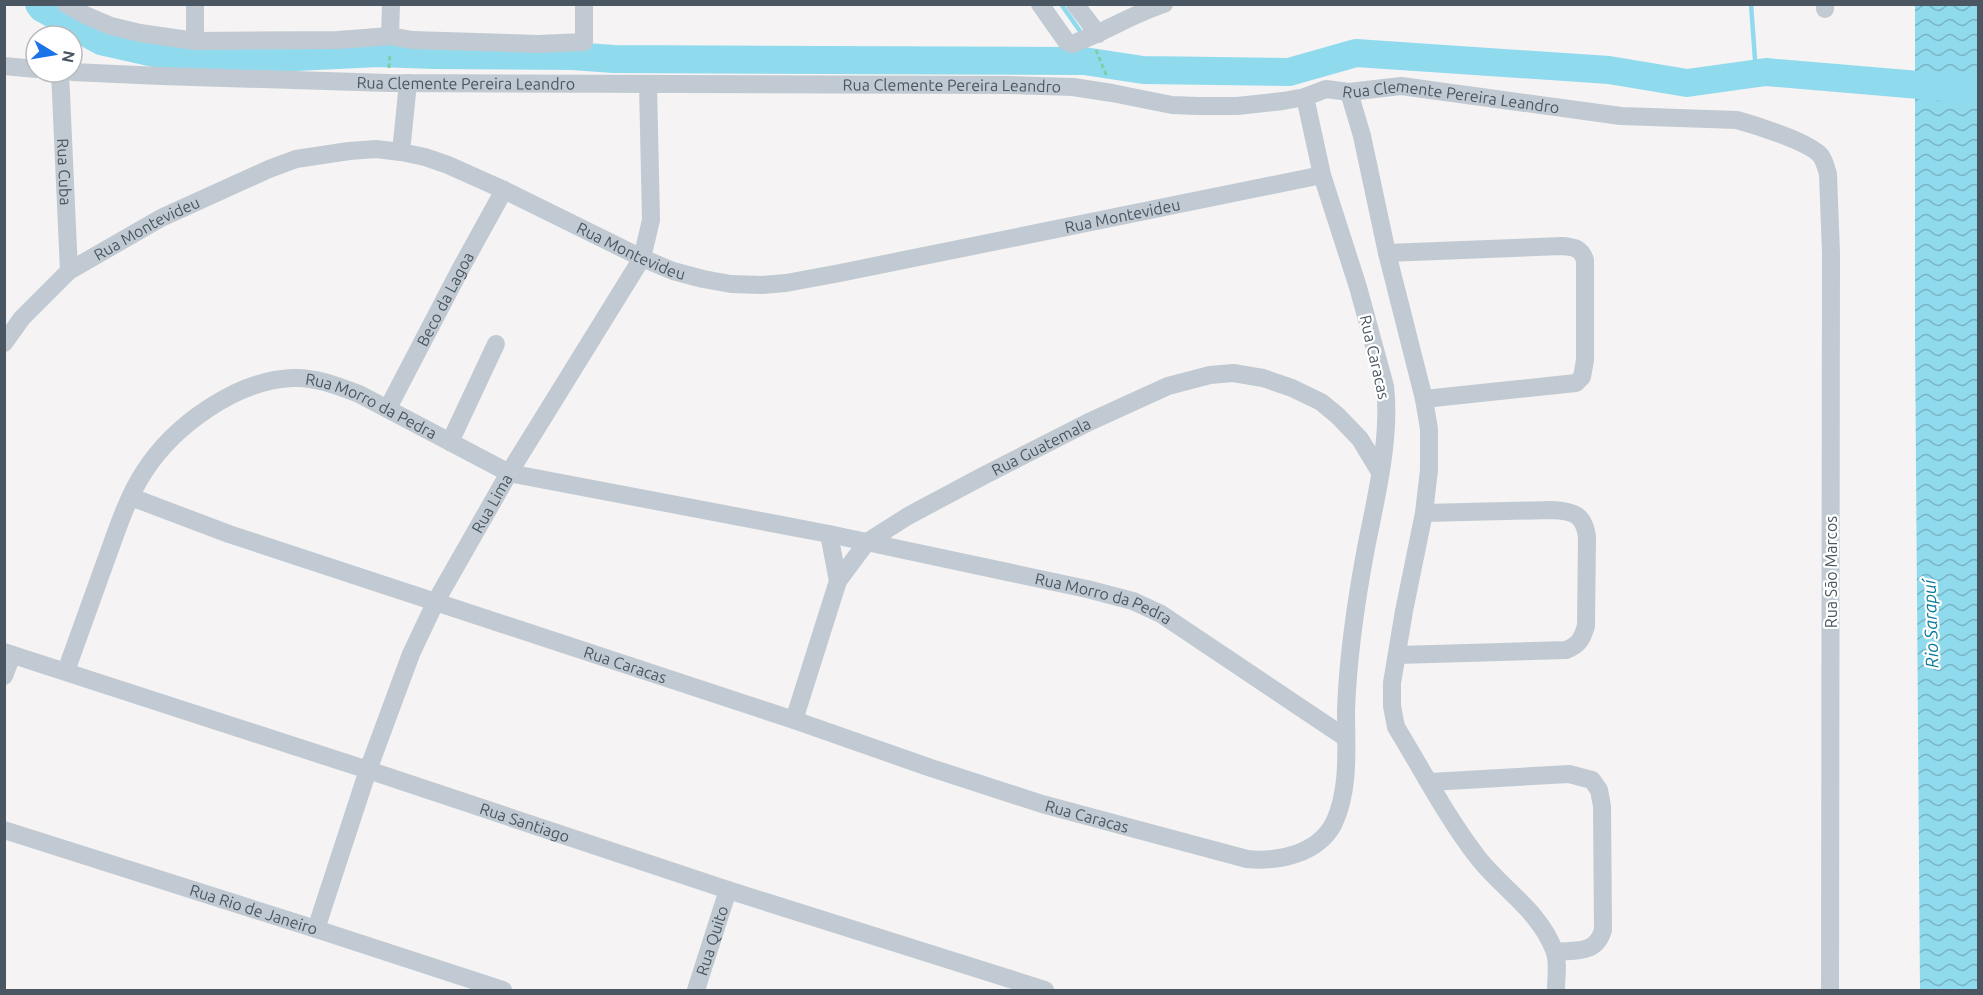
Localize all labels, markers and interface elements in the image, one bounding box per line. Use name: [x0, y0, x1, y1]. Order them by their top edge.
north arrow: [24, 24, 84, 84]
text: N: [59, 49, 79, 64]
street label: Rua Clemente Pereira Leandro: [356, 73, 575, 93]
street label: Rua Clemente Pereira Leandro: [843, 75, 1061, 96]
street label: Rua Clemente Pereira Leandro: [1341, 76, 1560, 116]
street label: Rua Cuba: [54, 138, 75, 206]
street label: Rua Montevideu: [90, 193, 202, 264]
street label: Rua Montevideu: [1063, 195, 1182, 236]
street label: Rua Montevideu: [574, 218, 687, 283]
street label: Beco da Lagoa: [413, 249, 477, 349]
street label: Rua Caracas: [1357, 313, 1393, 401]
street label: Rua Morro da Pedra: [304, 369, 440, 442]
street label: Rua Guatemala: [988, 414, 1093, 479]
street label: Rua Lima: [468, 471, 516, 536]
street label: Rua Sāo Marcos: [1822, 516, 1840, 628]
street label: Rua Morro da Pedra: [1033, 569, 1175, 628]
water label: Rio Sarapuí: [1918, 577, 1942, 669]
street label: Rua Caracas: [582, 642, 669, 686]
street label: Rua Caracas: [1043, 796, 1131, 836]
street label: Rua Santiago: [478, 799, 572, 846]
street label: Rua Rio de Janeiro: [188, 881, 320, 938]
street label: Rua Quito: [692, 903, 731, 978]

